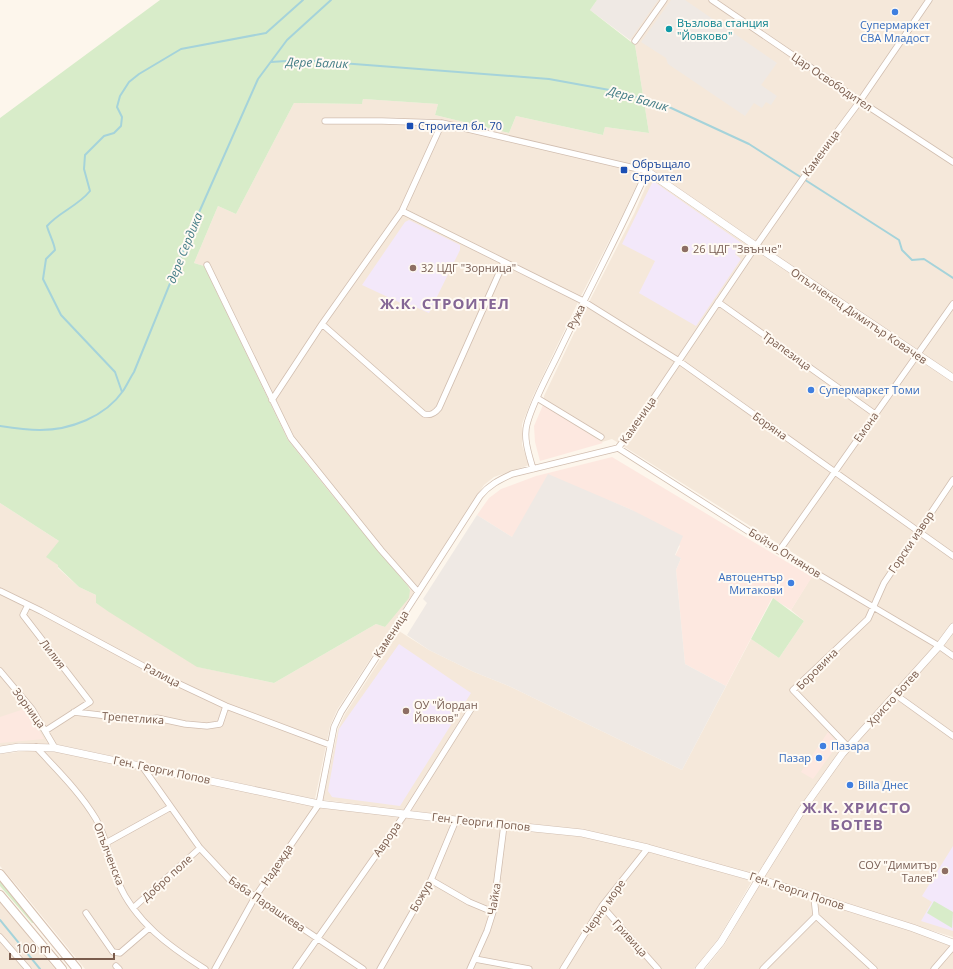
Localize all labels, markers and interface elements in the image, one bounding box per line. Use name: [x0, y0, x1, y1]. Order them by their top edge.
marker: Супермаркет CBA Младост: [890, 7, 900, 17]
place label: Възлова станция "Йовково": [677, 15, 769, 43]
place label: Супермаркет CBA Младост: [860, 17, 930, 45]
marker: Възлова станция "Йовково": [664, 24, 674, 34]
street label: Цар Освободител: [789, 49, 876, 114]
water label: Дере Балик: [285, 53, 350, 72]
water label: Дере Балик: [605, 81, 672, 116]
place label: Строител бл. 70: [418, 118, 502, 133]
marker: Строител бл. 70: [405, 121, 415, 131]
street label: Каменица: [799, 126, 843, 179]
place label: Обръщало Строител: [632, 156, 691, 184]
marker: Обръщало Строител: [619, 165, 629, 175]
water label: дере Сердика: [163, 210, 207, 286]
place label: 26 ЦДГ "Звънче": [693, 241, 782, 256]
marker: 26 ЦДГ "Звънче": [680, 244, 690, 254]
place label: 32 ЦДГ "Зорница": [421, 260, 516, 275]
marker: 32 ЦДГ "Зорница": [408, 263, 418, 273]
street label: Опълченец Димитър Ковачев: [788, 264, 931, 367]
district label: Ж.К. СТРОИТЕЛ: [380, 293, 510, 313]
street label: Ружа: [563, 302, 588, 332]
street label: Трапезица: [760, 328, 815, 373]
place label: Супермаркет Томи: [819, 382, 920, 397]
marker: Супермаркет Томи: [806, 385, 816, 395]
street label: Каменица: [616, 393, 659, 446]
street label: Боряна: [750, 408, 791, 443]
street label: Емона: [850, 409, 881, 445]
street label: Горски извор: [884, 508, 937, 576]
street label: Бойчо Огнянов: [746, 524, 824, 581]
place label: Автоцентър Митакови: [718, 569, 783, 597]
marker: Автоцентър Митакови: [786, 578, 796, 588]
street label: Каменица: [370, 607, 412, 660]
street label: Лилия: [37, 636, 70, 672]
street label: Боровина: [793, 645, 841, 693]
street label: Ралица: [141, 659, 183, 690]
street label: Христо Ботев: [863, 666, 922, 729]
street label: Зорница: [10, 684, 49, 731]
place label: ОУ "Йордан Йовков": [414, 697, 478, 725]
marker: ОУ "Йордан Йовков": [401, 706, 411, 716]
street label: Трепетлика: [101, 708, 165, 727]
place label: Пазара: [831, 738, 869, 753]
marker: Пазара: [818, 741, 828, 751]
place label: Пазар: [779, 750, 811, 765]
street label: Ген. Георги Попов: [112, 752, 212, 787]
marker: Пазар: [814, 753, 824, 763]
place label: Billa Днес: [858, 777, 908, 792]
marker: Billa Днес: [845, 780, 855, 790]
district label: Ж.К. ХРИСТО БОТЕВ: [802, 797, 912, 834]
street label: Ген. Георги Попов: [431, 809, 531, 834]
street label: Аврора: [369, 818, 404, 859]
street label: Опълченска: [91, 820, 128, 887]
street label: Надежда: [257, 841, 296, 889]
street label: Добро поле: [138, 851, 195, 904]
place label: СОУ "Димитър Талев": [858, 857, 937, 885]
marker: СОУ "Димитър Талев": [940, 866, 950, 876]
street label: Ген. Георги Попов: [748, 868, 846, 913]
street label: Баба Парашкева: [226, 872, 309, 935]
street label: Черно море: [579, 876, 628, 937]
street label: Божур: [406, 877, 435, 914]
street label: Чайка: [483, 882, 504, 916]
street label: Гривица: [609, 916, 651, 960]
scale bar: [10, 935, 114, 961]
text: 100 m: [16, 940, 51, 957]

